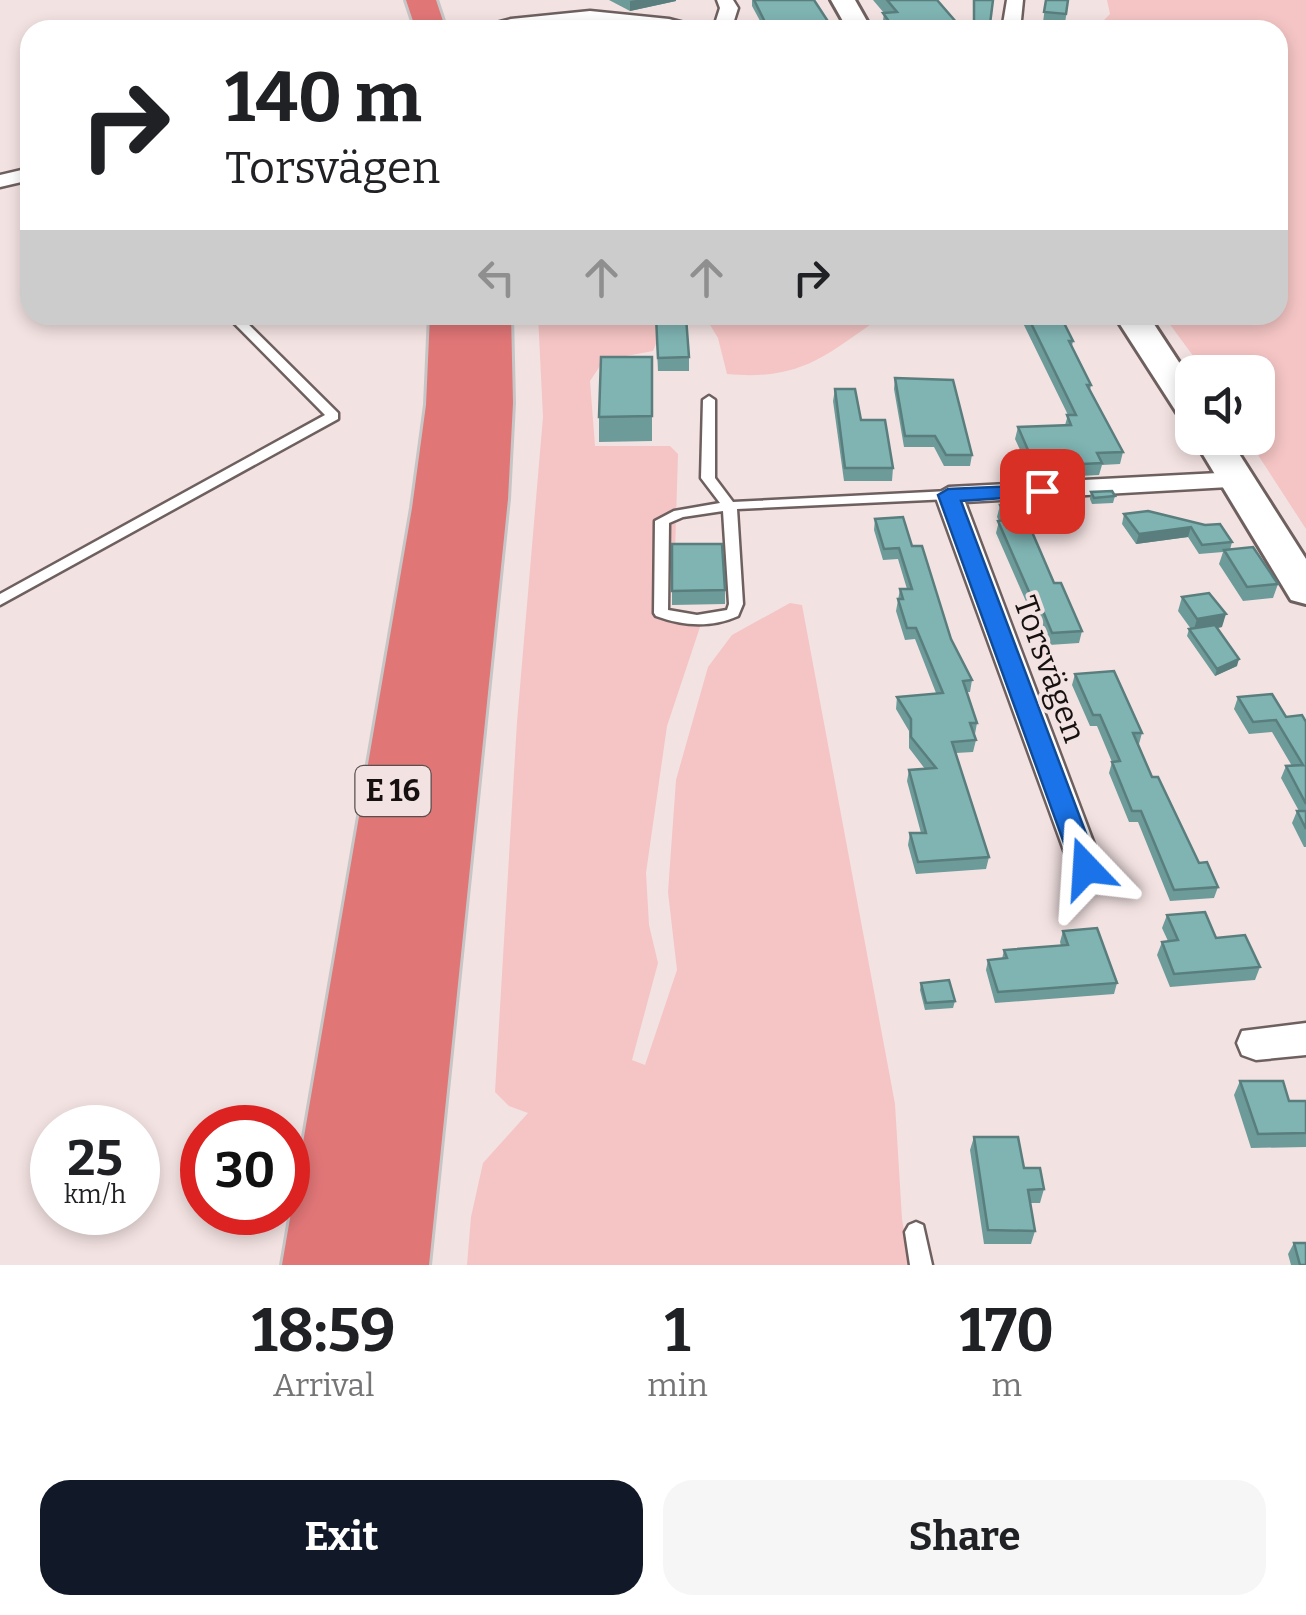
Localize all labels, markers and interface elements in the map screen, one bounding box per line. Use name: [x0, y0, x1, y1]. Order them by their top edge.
text: 140 m: [225, 56, 422, 140]
icon: right: [60, 60, 190, 190]
text: Torsvägen: [225, 141, 440, 195]
icon: left: [469, 250, 524, 305]
icon: ahead: [574, 250, 629, 305]
icon: ahead: [679, 250, 734, 305]
icon: right: [784, 250, 839, 305]
map controls: [1175, 355, 1275, 455]
button: sound: [1175, 355, 1275, 455]
pin: [1000, 449, 1085, 534]
icon: arrive: [1015, 464, 1070, 519]
street label: Torsvägen: [1006, 591, 1094, 747]
road number: E 16: [356, 766, 430, 816]
position arrow: [1034, 816, 1138, 920]
speed limit sign: 30: [180, 1105, 310, 1235]
text: 25: [67, 1128, 123, 1188]
text: km/h: [64, 1180, 126, 1210]
text: 18:59: [252, 1295, 396, 1367]
text: 1: [665, 1295, 690, 1367]
text: 170: [959, 1295, 1054, 1367]
text: Arrival: [273, 1366, 374, 1404]
text: min: [647, 1366, 708, 1404]
text: m: [992, 1366, 1022, 1404]
button: Exit: [40, 1480, 643, 1595]
button: Share: [663, 1480, 1266, 1595]

